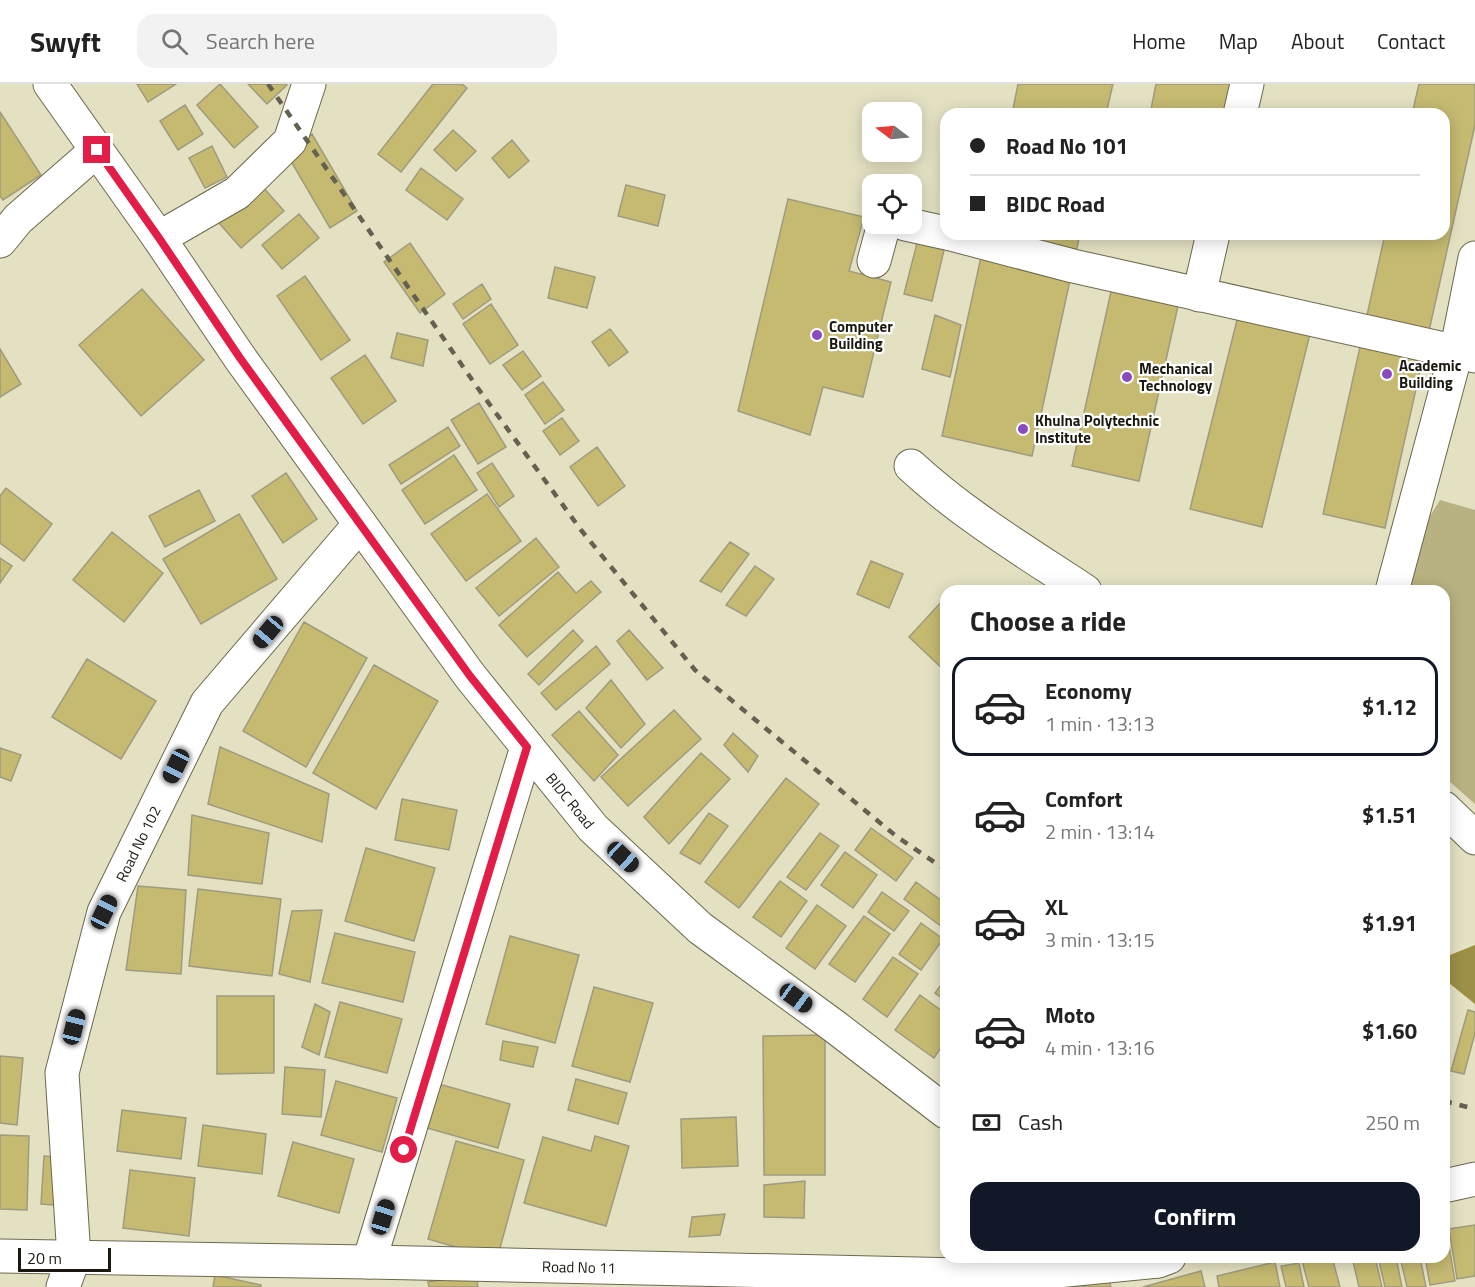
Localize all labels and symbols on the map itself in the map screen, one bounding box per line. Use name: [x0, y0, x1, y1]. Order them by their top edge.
north arrow: [862, 102, 922, 162]
route end: [83, 136, 110, 163]
place label: Computer Building: [829, 315, 893, 355]
marker: Computer Building: [810, 328, 824, 342]
place label: Academic Building: [1399, 354, 1462, 394]
place label: Mechanical Technology: [1139, 357, 1213, 397]
marker: Academic Building: [1380, 367, 1394, 381]
marker: Mechanical Technology: [1120, 370, 1134, 384]
place label: Khulna Polytechnic Institute: [1035, 409, 1159, 449]
marker: Khulna Polytechnic Institute: [1016, 422, 1030, 436]
car: [250, 612, 286, 652]
car: [160, 746, 192, 786]
street label: BIDC Road: [541, 767, 601, 834]
street label: Road No 102: [109, 802, 166, 886]
car: [604, 838, 642, 876]
car: [88, 892, 120, 932]
car: [776, 980, 816, 1016]
car: [61, 1007, 87, 1047]
route start: [390, 1136, 417, 1163]
car: [369, 1197, 397, 1237]
scale bar: [18, 1245, 111, 1272]
street label: Road No 11: [542, 1254, 616, 1279]

